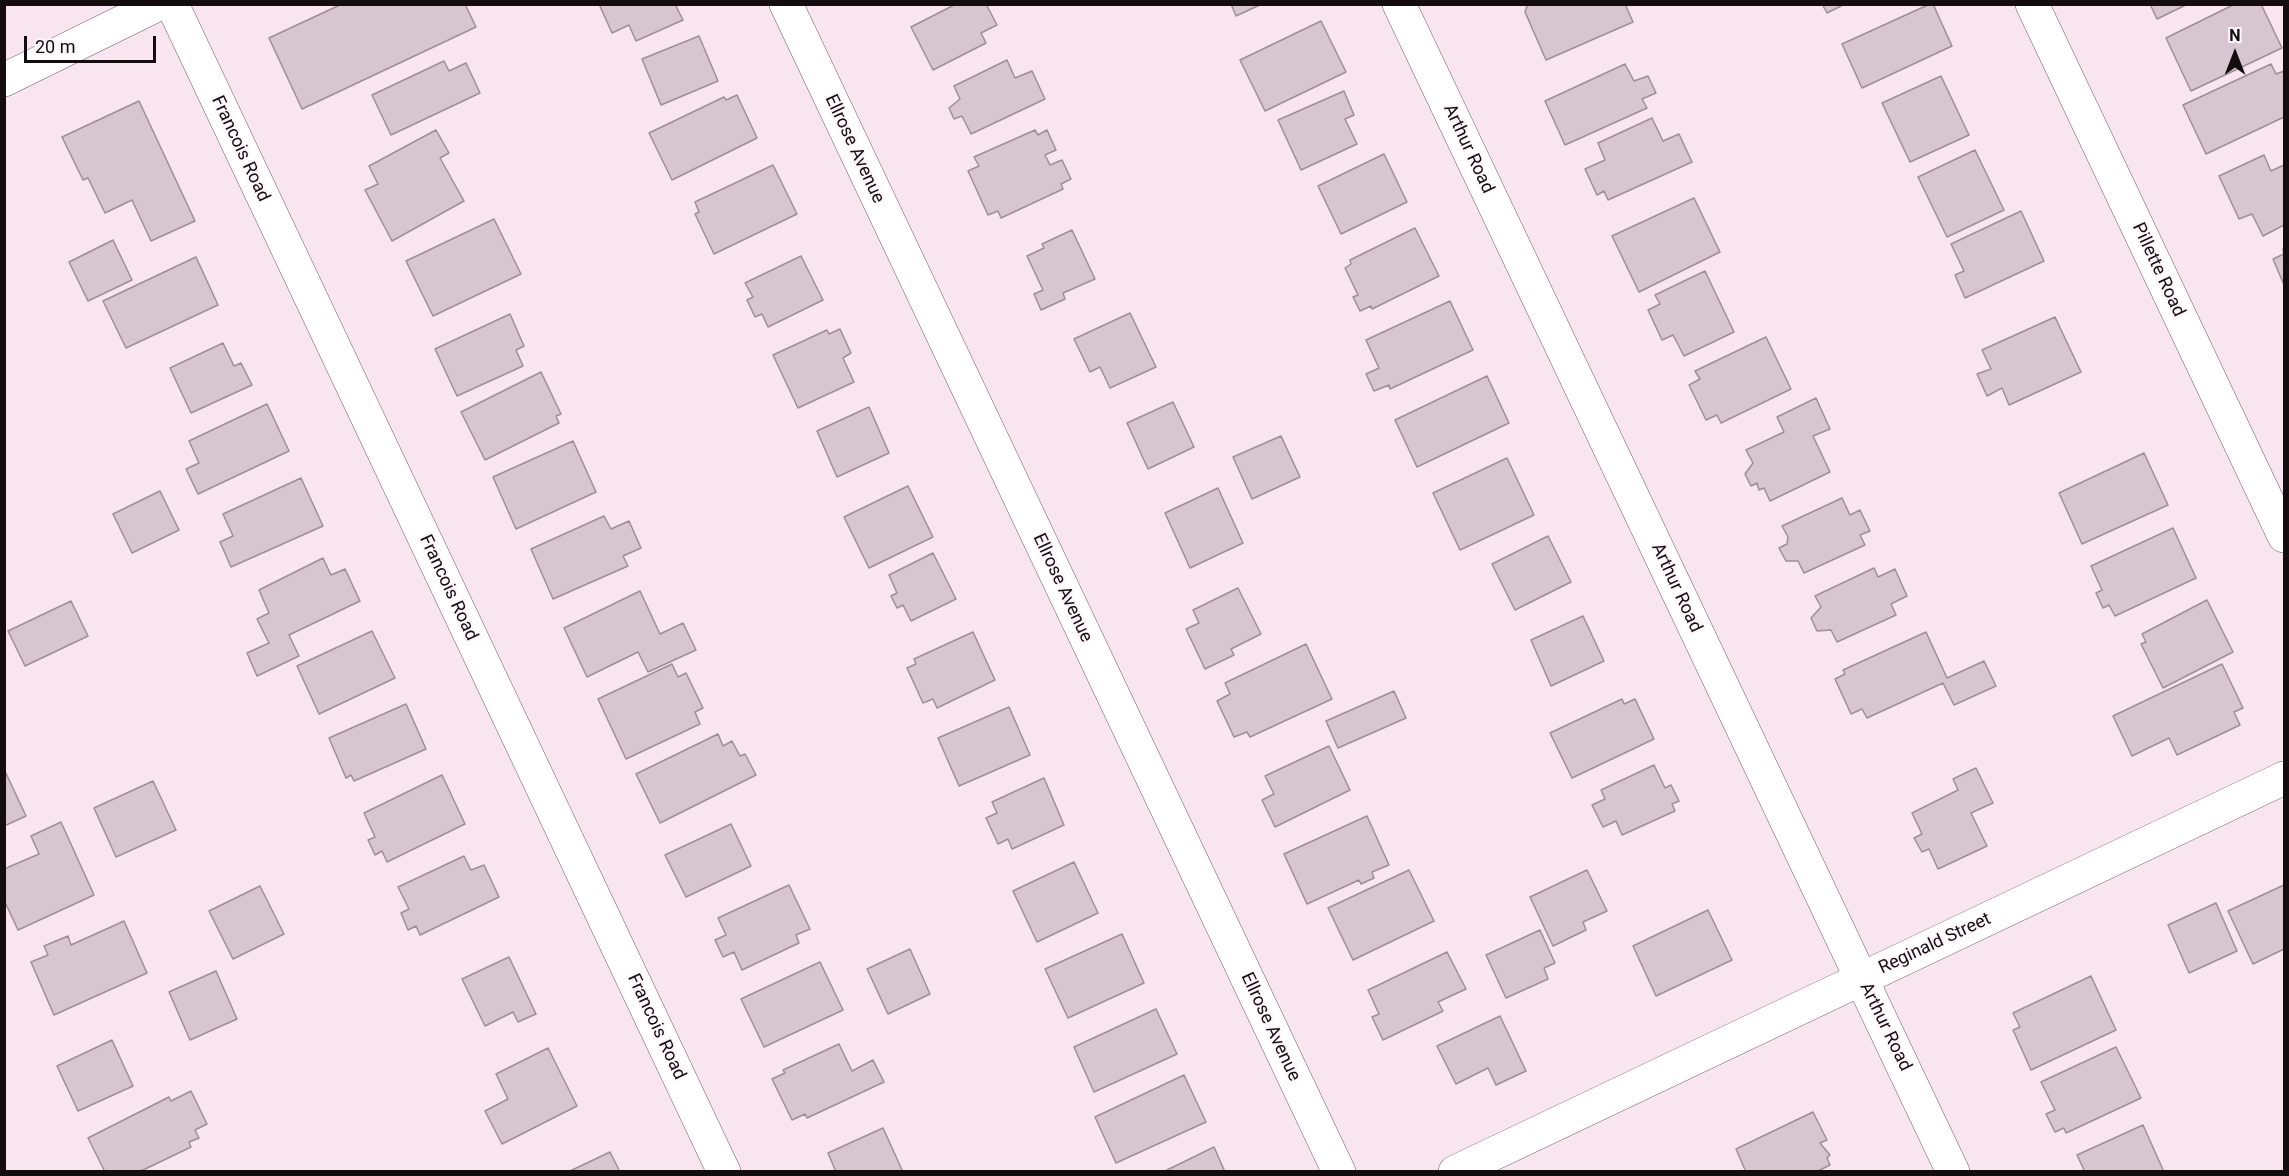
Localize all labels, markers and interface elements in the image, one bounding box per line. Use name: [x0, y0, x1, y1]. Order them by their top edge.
scale bar: [27, 24, 159, 62]
north arrow: [2205, 24, 2265, 84]
text: N: [2229, 26, 2241, 45]
text: 20 m: [35, 36, 75, 57]
street label: Ellrose Avenue: [819, 91, 889, 207]
street label: Francois Road: [206, 93, 274, 205]
street label: Arthur Road: [1438, 101, 1498, 197]
street label: Pillette Road: [2127, 220, 2189, 320]
street label: Ellrose Avenue: [1027, 530, 1097, 646]
street label: Francois Road: [414, 532, 482, 644]
street label: Arthur Road: [1646, 540, 1706, 636]
street label: Reginald Street: [1875, 909, 1995, 979]
street label: Ellrose Avenue: [1235, 969, 1305, 1085]
street label: Francois Road: [622, 971, 690, 1083]
street label: Arthur Road: [1854, 979, 1916, 1075]

